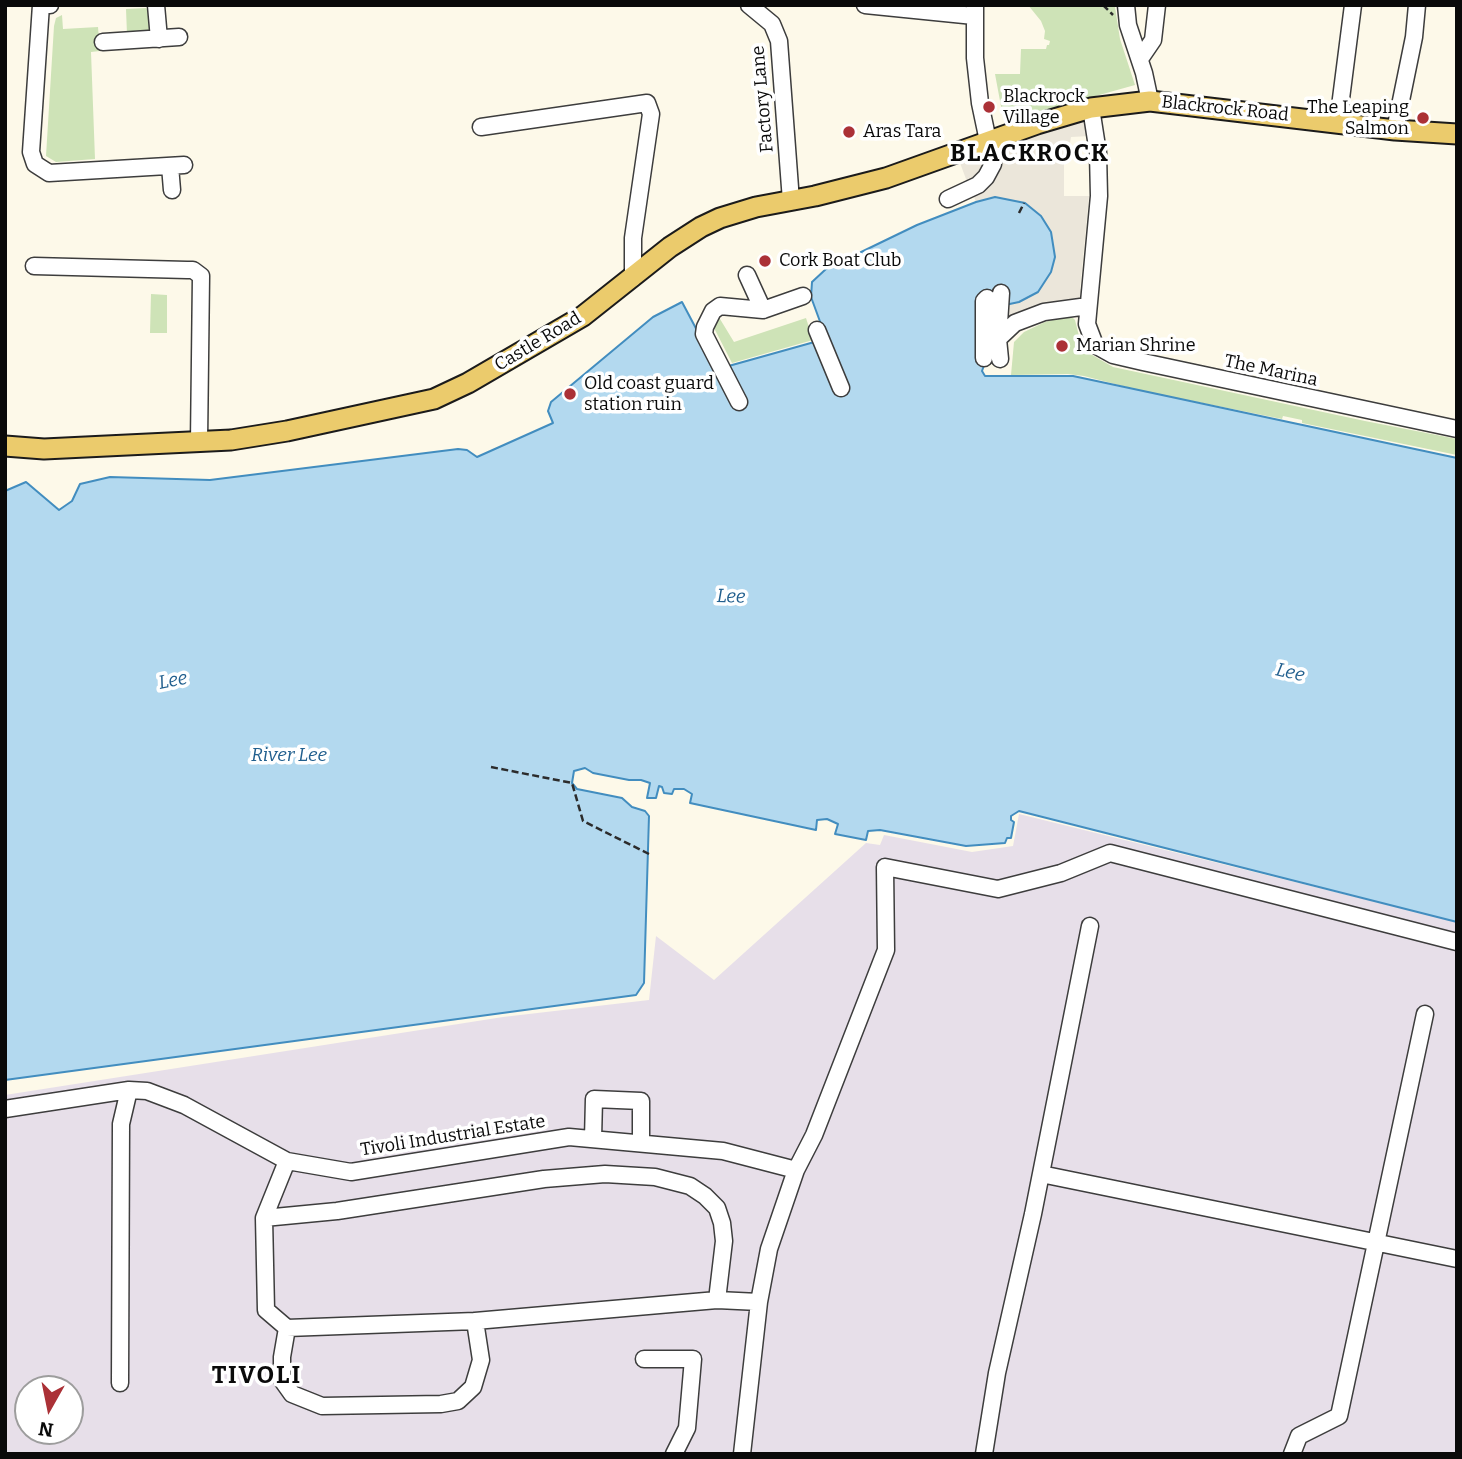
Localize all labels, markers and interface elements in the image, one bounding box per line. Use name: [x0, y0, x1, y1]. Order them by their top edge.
street label: Factory Lane: [748, 45, 778, 153]
place label: Blackrock Village: [1003, 86, 1085, 128]
street label: Blackrock Road: [1160, 92, 1290, 126]
place label: The Leaping Salmon: [1307, 97, 1409, 140]
marker: Blackrock Village: [981, 99, 997, 115]
marker: The Leaping Salmon: [1415, 110, 1431, 126]
place label: Aras Tara: [863, 121, 941, 143]
marker: Aras Tara: [841, 124, 857, 140]
district label: BLACKROCK: [951, 140, 1109, 168]
place label: Cork Boat Club: [779, 250, 901, 272]
marker: Cork Boat Club: [757, 253, 773, 269]
street label: Castle Road: [491, 308, 585, 376]
place label: Marian Shrine: [1076, 335, 1196, 357]
marker: Marian Shrine: [1054, 338, 1070, 354]
street label: The Marina: [1222, 351, 1320, 391]
place label: Old coast guard station ruin: [584, 373, 714, 416]
marker: Old coast guard station ruin: [562, 386, 578, 402]
water label: Lee: [716, 585, 746, 609]
water label: Lee: [1273, 659, 1307, 687]
water label: Lee: [157, 667, 189, 695]
water label: River Lee: [251, 745, 327, 767]
street label: Tivoli Industrial Estate: [359, 1111, 547, 1161]
district label: TIVOLI: [213, 1362, 301, 1390]
north arrow: [14, 1375, 84, 1445]
text: N: [37, 1417, 55, 1442]

